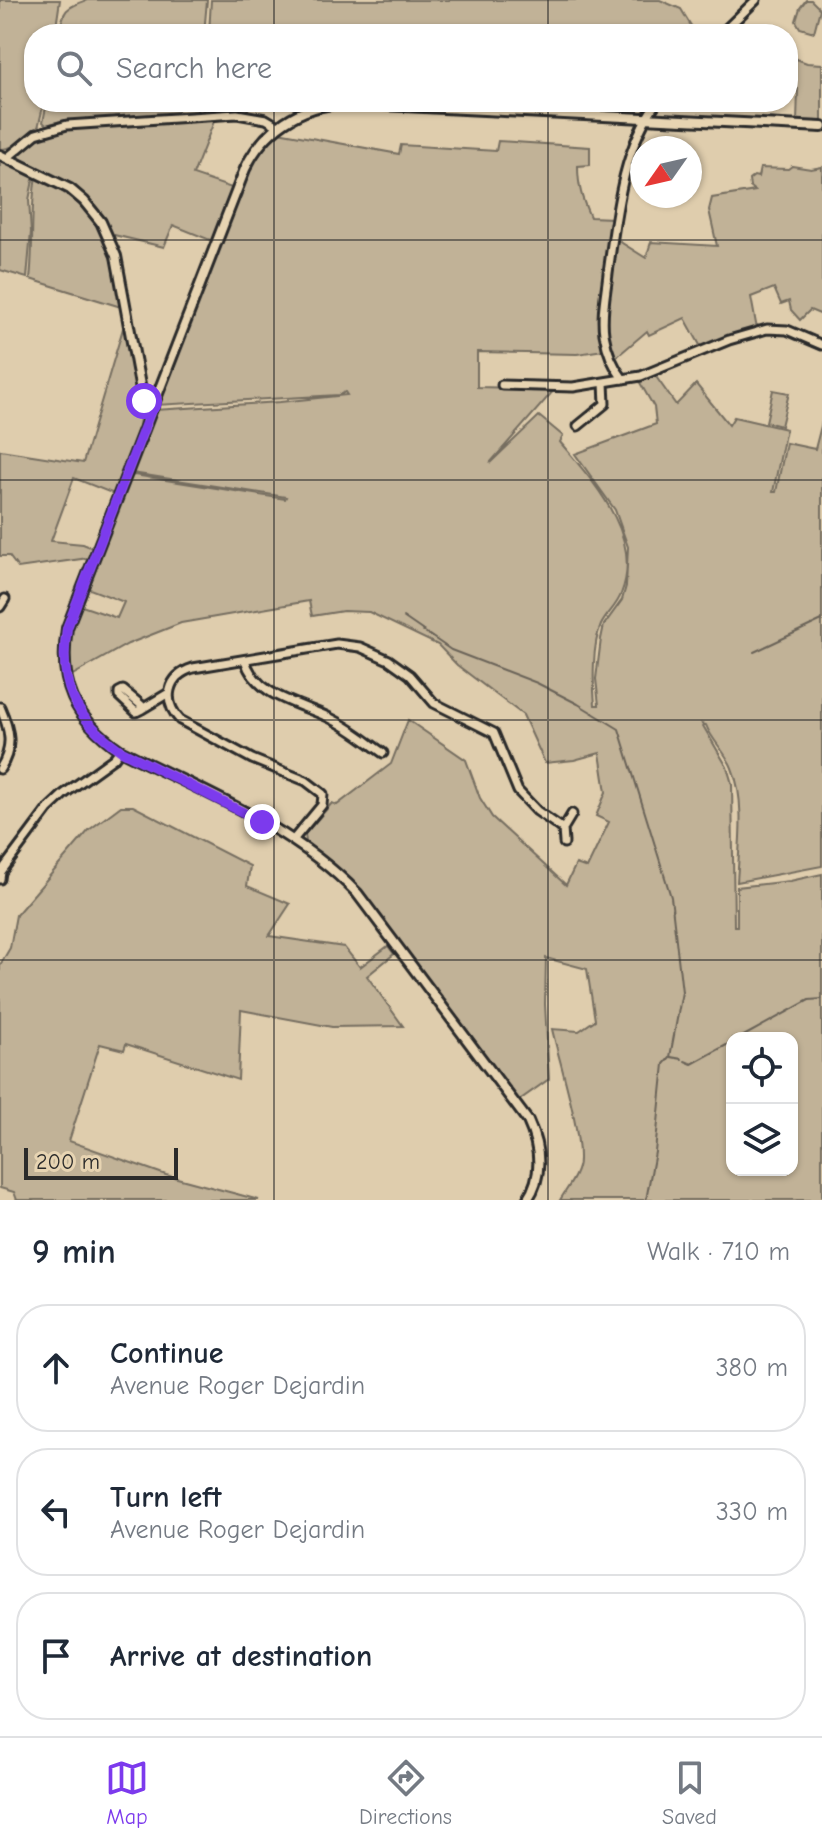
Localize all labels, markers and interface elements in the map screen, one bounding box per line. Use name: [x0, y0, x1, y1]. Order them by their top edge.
search box: [24, 24, 798, 112]
icon: search: [52, 46, 96, 90]
text: Search here: [116, 51, 272, 86]
north arrow: [630, 136, 702, 208]
route start: [126, 383, 162, 419]
route end: [244, 804, 280, 840]
map controls: [726, 1032, 798, 1176]
button: locate: [726, 1032, 798, 1104]
button: layers: [726, 1104, 798, 1176]
scale bar: [24, 1144, 178, 1180]
text: 200 m: [36, 1149, 100, 1175]
text: 9 min: [32, 1232, 116, 1272]
text: Walk · 710 m: [647, 1237, 790, 1267]
text: Continue: [110, 1336, 224, 1371]
icon: ahead: [34, 1346, 78, 1390]
text: 380 m: [715, 1353, 788, 1383]
text: Avenue Roger Dejardin: [110, 1371, 365, 1401]
text: Turn left: [110, 1480, 222, 1515]
icon: left: [34, 1490, 78, 1534]
text: 330 m: [716, 1497, 788, 1527]
text: Avenue Roger Dejardin: [110, 1515, 365, 1545]
icon: arrive: [34, 1634, 78, 1678]
text: Arrive at destination: [110, 1639, 372, 1674]
tab: Map: [105, 1756, 149, 1830]
tab: Directions: [359, 1756, 452, 1830]
tab: Saved: [662, 1756, 717, 1830]

